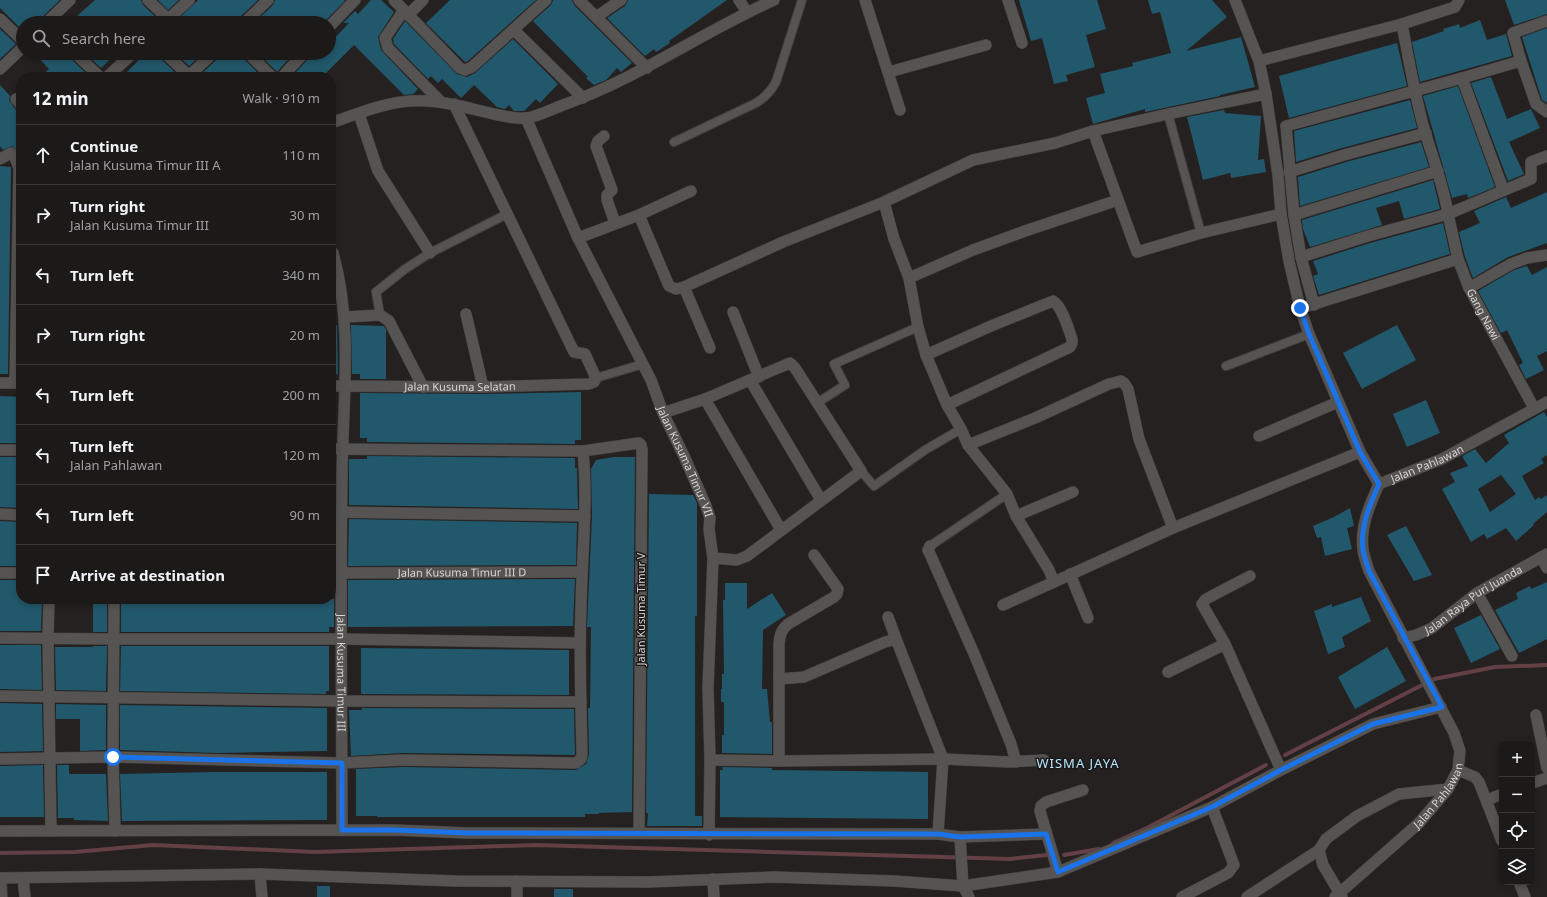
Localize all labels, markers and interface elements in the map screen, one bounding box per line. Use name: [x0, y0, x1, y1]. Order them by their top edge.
search box: [16, 16, 336, 60]
icon: search: [30, 27, 52, 49]
text: Search here: [62, 28, 145, 48]
text: 12 min: [32, 87, 89, 110]
text: Walk · 910 m: [242, 89, 320, 107]
text: Continue: [70, 136, 138, 156]
icon: ahead: [32, 144, 54, 166]
text: 110 m: [282, 146, 320, 164]
text: Jalan Kusuma Timur III A: [70, 156, 221, 174]
text: Turn right: [70, 196, 145, 216]
icon: right: [32, 204, 54, 226]
text: 30 m: [290, 206, 320, 224]
text: Jalan Kusuma Timur III: [70, 216, 209, 234]
icon: left: [32, 264, 54, 286]
text: Turn left: [70, 265, 134, 285]
text: 340 m: [282, 266, 320, 284]
street label: Gang Nawi: [1464, 286, 1504, 343]
route end: [1291, 299, 1309, 317]
icon: right: [32, 324, 54, 346]
text: Turn right: [70, 325, 145, 345]
text: 20 m: [290, 326, 320, 344]
street label: Jalan Kusuma Selatan: [403, 378, 516, 394]
icon: left: [32, 384, 54, 406]
text: Turn left: [70, 385, 134, 405]
text: 200 m: [282, 386, 320, 404]
street label: Jalan Kusuma Timur VII: [654, 403, 717, 519]
text: Turn left: [70, 436, 134, 456]
street label: Jalan Pahlawan: [1387, 441, 1466, 486]
icon: left: [32, 444, 54, 466]
text: 120 m: [282, 446, 320, 464]
text: Jalan Pahlawan: [70, 456, 162, 474]
icon: left: [32, 504, 54, 526]
text: Turn left: [70, 505, 134, 525]
text: 90 m: [290, 506, 320, 524]
street label: Jalan Kusuma Timur V: [633, 552, 648, 666]
street label: Jalan Raya Puri Juanda: [1421, 561, 1525, 638]
icon: arrive: [32, 564, 54, 586]
street label: Jalan Kusuma Timur III D: [397, 564, 526, 580]
text: Arrive at destination: [70, 565, 225, 585]
street label: Jalan Kusuma Timur III: [334, 613, 350, 732]
map controls: [1499, 741, 1535, 885]
button: +: [1499, 741, 1535, 777]
route start: [104, 748, 122, 766]
district label: WISMA JAYA: [1036, 754, 1120, 772]
street label: Jalan Pahlawan: [1409, 762, 1466, 832]
button: −: [1499, 777, 1535, 813]
button: locate: [1499, 813, 1535, 849]
button: layers: [1499, 849, 1535, 885]

